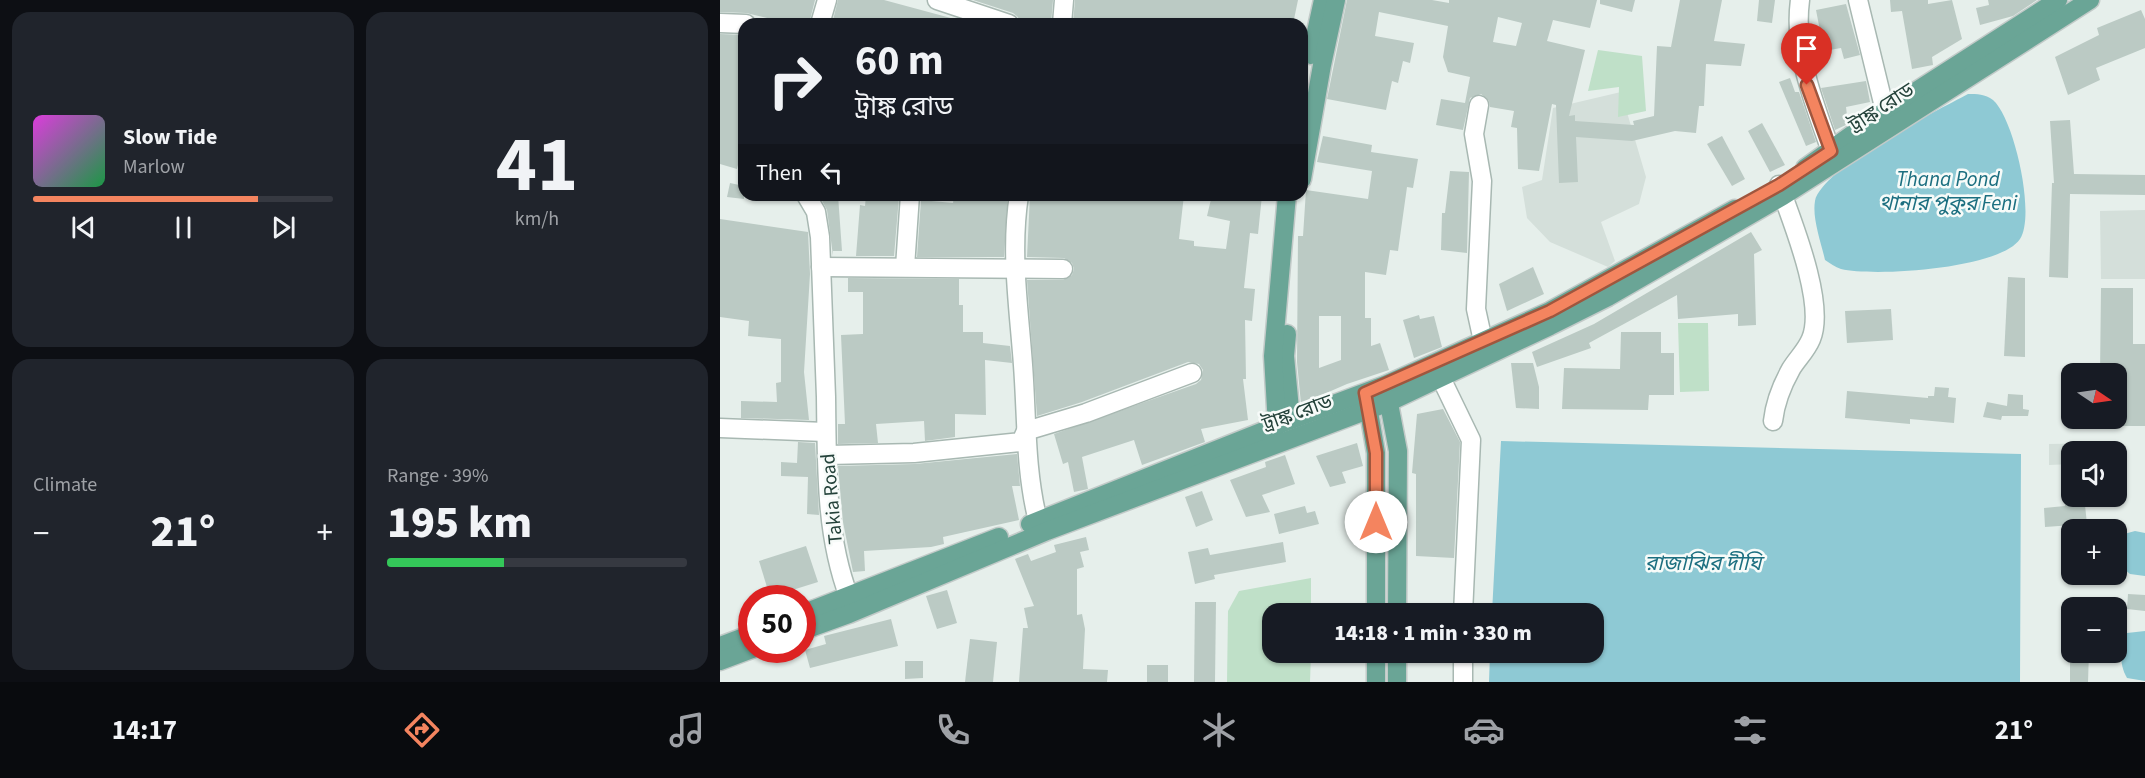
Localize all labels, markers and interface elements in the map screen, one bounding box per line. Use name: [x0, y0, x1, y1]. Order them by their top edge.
pin: [1781, 23, 1832, 85]
text: 60 m: [855, 31, 944, 91]
icon: arrive: [1790, 32, 1823, 65]
icon: right: [756, 42, 834, 120]
street label: ট্রাঙ্ক রোড: [1843, 76, 1920, 140]
text: ট্রাঙ্ক রোড: [855, 87, 953, 126]
text: 41: [496, 110, 578, 221]
text: Slow Tide: [123, 121, 217, 153]
text: Marlow: [123, 153, 185, 181]
icon: left: [815, 156, 848, 189]
text: Then: [756, 157, 803, 189]
water label: Thana Pond থানার পুকুর Feni: [1879, 164, 2018, 218]
text: km/h: [515, 205, 559, 233]
icon: previous: [67, 211, 100, 244]
icon: pause: [167, 211, 200, 244]
icon: next: [267, 211, 300, 244]
north arrow: [2061, 363, 2127, 429]
map controls: [2061, 363, 2127, 663]
street label: ট্রাঙ্ক রোড: [1257, 387, 1337, 439]
button: sound: [2061, 441, 2127, 507]
street label: Takia Road: [814, 452, 850, 546]
text: Range · 39%: [387, 462, 488, 490]
text: Climate: [33, 471, 97, 499]
position arrow: [1344, 490, 1408, 554]
text: 195 km: [387, 491, 532, 555]
text: 21°: [151, 500, 215, 564]
text: −: [33, 510, 49, 557]
text: +: [317, 510, 333, 557]
button: +: [2061, 519, 2127, 585]
water label: রাজাঝির দীঘি: [1645, 548, 1765, 578]
speed limit sign: 50: [738, 585, 816, 663]
button: −: [2061, 597, 2127, 663]
text: 14:18 · 1 min · 330 m: [1334, 617, 1532, 649]
icon: directions: [401, 709, 443, 751]
icon: music: [666, 709, 708, 751]
icon: phone: [932, 709, 974, 751]
icon: climate: [1198, 709, 1240, 751]
icon: car: [1463, 709, 1505, 751]
icon: filters: [1729, 709, 1771, 751]
text: 14:17: [112, 711, 177, 750]
text: 21°: [1995, 711, 2033, 750]

